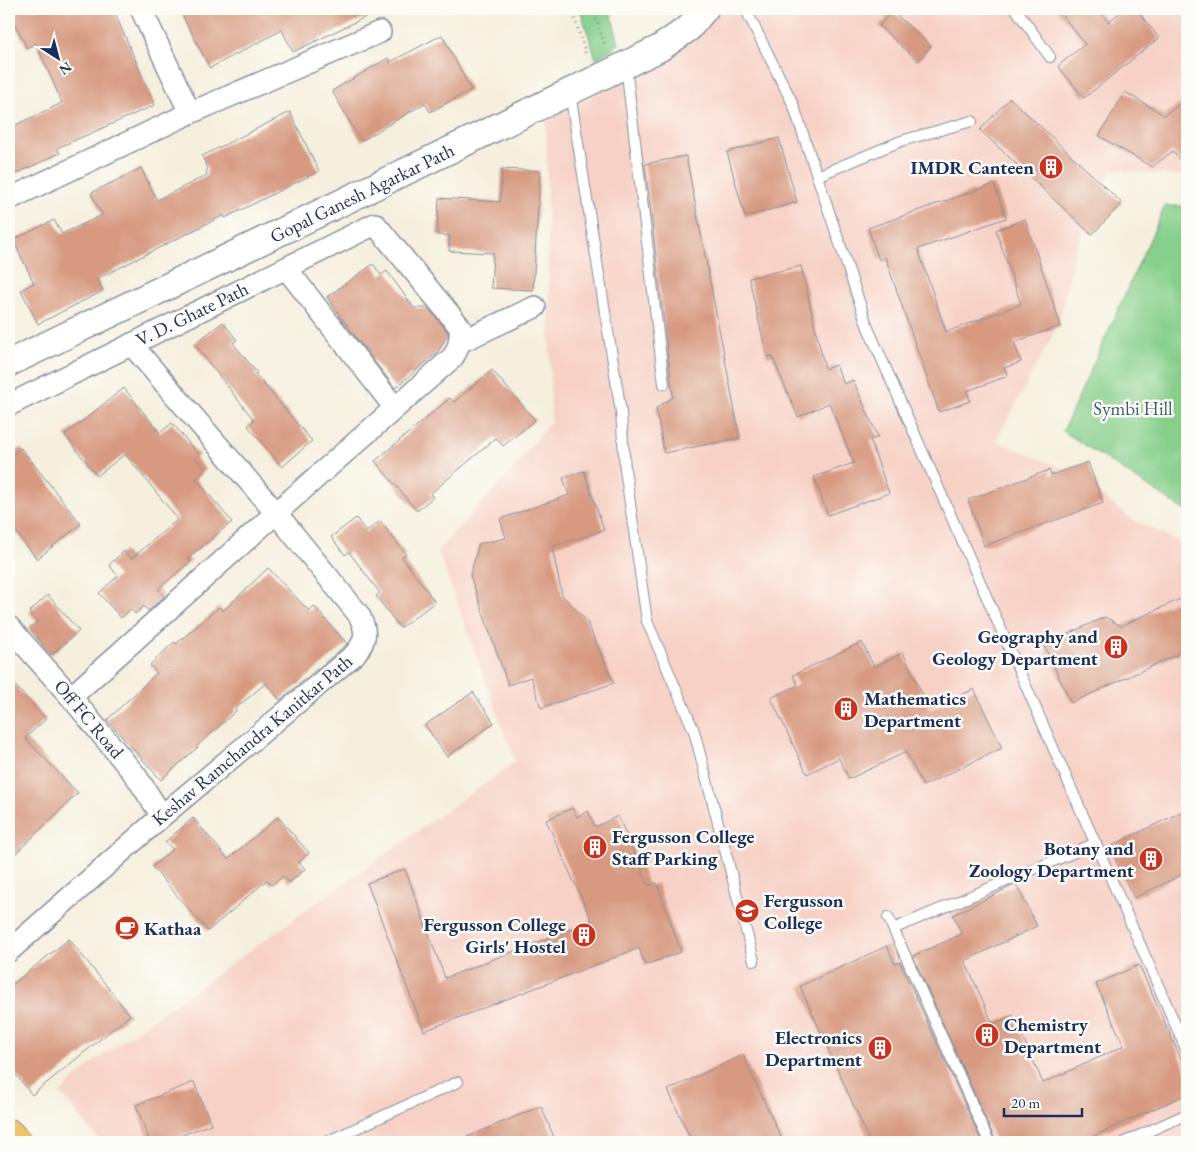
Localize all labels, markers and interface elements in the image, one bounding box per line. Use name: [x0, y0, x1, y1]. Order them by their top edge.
north arrow: [32, 32, 82, 82]
text: N: [55, 58, 76, 80]
street label: Gopal Ganesh Agarkar Path: [266, 137, 459, 249]
building icon: IMDR Canteen: [1038, 154, 1064, 180]
place label: IMDR Canteen: [910, 155, 1034, 180]
street label: V. D. Ghate Path: [132, 276, 253, 352]
park label: Symbi Hill: [1093, 396, 1173, 421]
place label: Geography and Geology Department: [932, 624, 1098, 671]
building icon: Geography and Geology Department: [1103, 634, 1129, 660]
street label: Keshav Ramchandra Kanitkar Path: [146, 648, 358, 831]
street label: Off FC Road: [49, 674, 130, 764]
place label: Mathematics Department: [864, 686, 966, 733]
building icon: Mathematics Department: [833, 696, 859, 722]
place label: Fergusson College Staff Parking: [612, 824, 755, 871]
building icon: Fergusson College Staff Parking: [582, 834, 608, 860]
place label: Botany and Zoology Department: [969, 836, 1134, 883]
building icon: Botany and Zoology Department: [1138, 846, 1164, 872]
place label: Fergusson College: [764, 888, 844, 935]
school or university icon: Fergusson College: [734, 898, 760, 924]
place label: Fergusson College Girls' Hostel: [423, 912, 567, 959]
cafe icon: Kathaa: [114, 915, 140, 941]
place label: Kathaa: [144, 916, 202, 941]
building icon: Fergusson College Girls' Hostel: [571, 922, 597, 948]
place label: Chemistry Department: [1004, 1012, 1101, 1059]
building icon: Chemistry Department: [974, 1022, 1000, 1048]
place label: Electronics Department: [765, 1025, 862, 1072]
building icon: Electronics Department: [867, 1035, 893, 1061]
scale bar: [1004, 1086, 1081, 1118]
text: 20 m: [1011, 1093, 1040, 1112]

